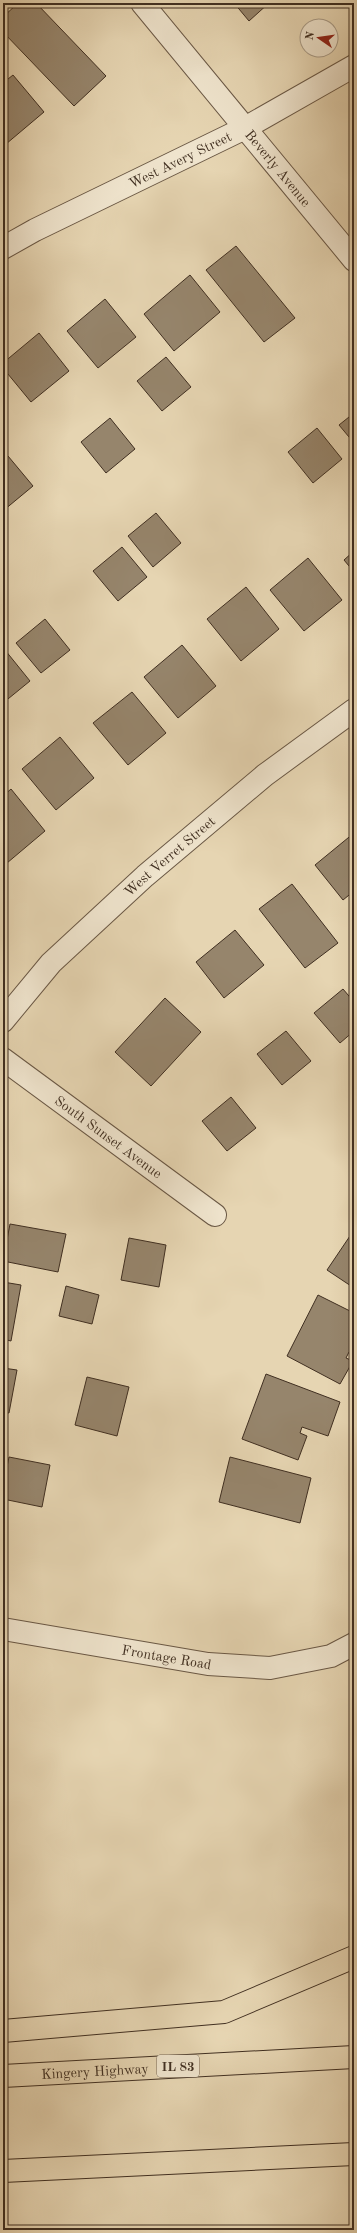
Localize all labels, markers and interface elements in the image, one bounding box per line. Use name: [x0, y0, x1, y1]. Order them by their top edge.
north arrow: [299, 18, 339, 58]
text: N: [304, 30, 317, 41]
street label: Beverly Avenue: [242, 128, 313, 210]
street label: West Avery Street: [127, 130, 234, 191]
street label: West Verret Street: [122, 814, 218, 899]
street label: South Sunset Avenue: [52, 1094, 164, 1181]
street label: Frontage Road: [121, 1643, 212, 1672]
road number: IL 83: [157, 2055, 199, 2077]
street label: Kingery Highway: [41, 2062, 150, 2082]

